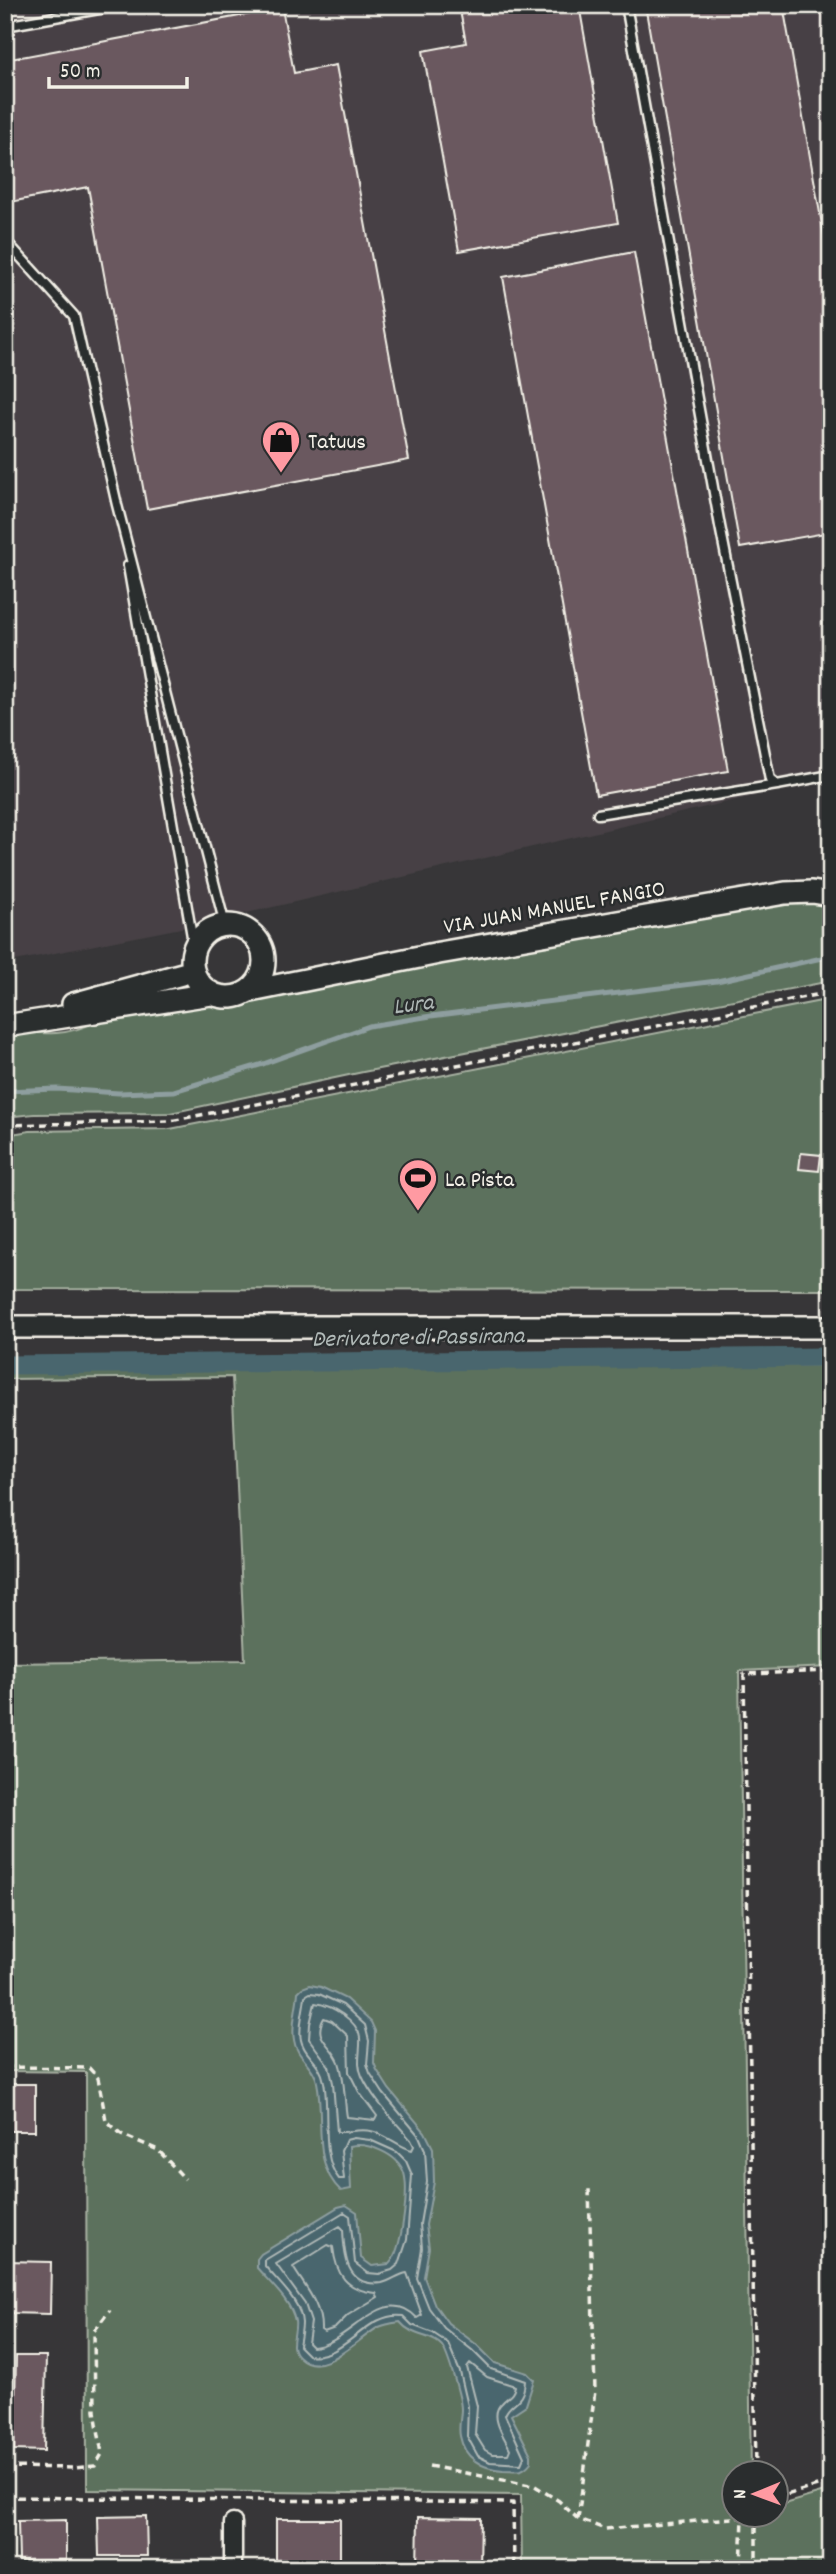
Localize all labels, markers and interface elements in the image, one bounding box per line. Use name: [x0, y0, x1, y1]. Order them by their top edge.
scale bar: [49, 46, 187, 90]
text: 50 m: [60, 58, 100, 88]
shop icon: Tatuus: [260, 419, 302, 474]
place label: Tatuus: [308, 427, 366, 460]
street label: VIA JUAN MANUEL FANGIO: [441, 874, 668, 945]
water label: Lura: [391, 986, 437, 1025]
sports icon: La Pista: [397, 1157, 439, 1212]
place label: La Pista: [445, 1165, 515, 1198]
water label: Derivatore di Passirana: [312, 1320, 526, 1358]
north arrow: [720, 2458, 790, 2528]
text: N: [728, 2489, 755, 2499]

